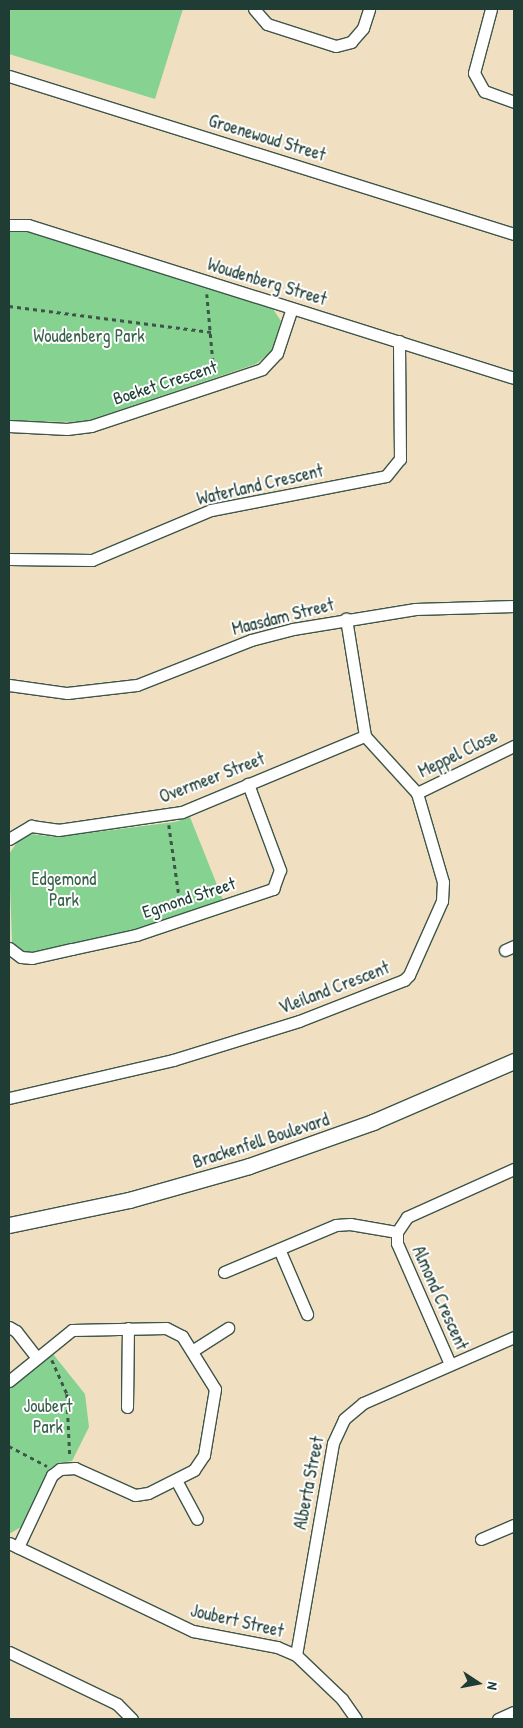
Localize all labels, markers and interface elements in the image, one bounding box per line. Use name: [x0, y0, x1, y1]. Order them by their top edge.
street label: Groenewoud Street: [206, 110, 328, 166]
street label: Woudenberg Street: [205, 254, 329, 310]
park label: Woudenberg Park: [33, 325, 145, 347]
street label: Boeket Crescent: [110, 356, 220, 410]
street label: Waterland Crescent: [195, 460, 325, 510]
street label: Maasdam Street: [230, 594, 336, 640]
street label: Meppel Close: [415, 726, 501, 782]
street label: Overmeer Street: [156, 748, 268, 808]
park label: Edgemond Park: [32, 869, 96, 912]
street label: Egmond Street: [140, 873, 238, 923]
street label: Vleiland Crescent: [276, 957, 392, 1019]
street label: Brackenfell Boulevard: [190, 1109, 332, 1173]
street label: Almond Crescent: [407, 1243, 473, 1353]
park label: Joubert Park: [24, 1396, 72, 1438]
street label: Alberta Street: [289, 1435, 329, 1531]
street label: Joubert Street: [188, 1600, 286, 1642]
north arrow: [453, 1658, 503, 1708]
text: N: [483, 1680, 503, 1691]

